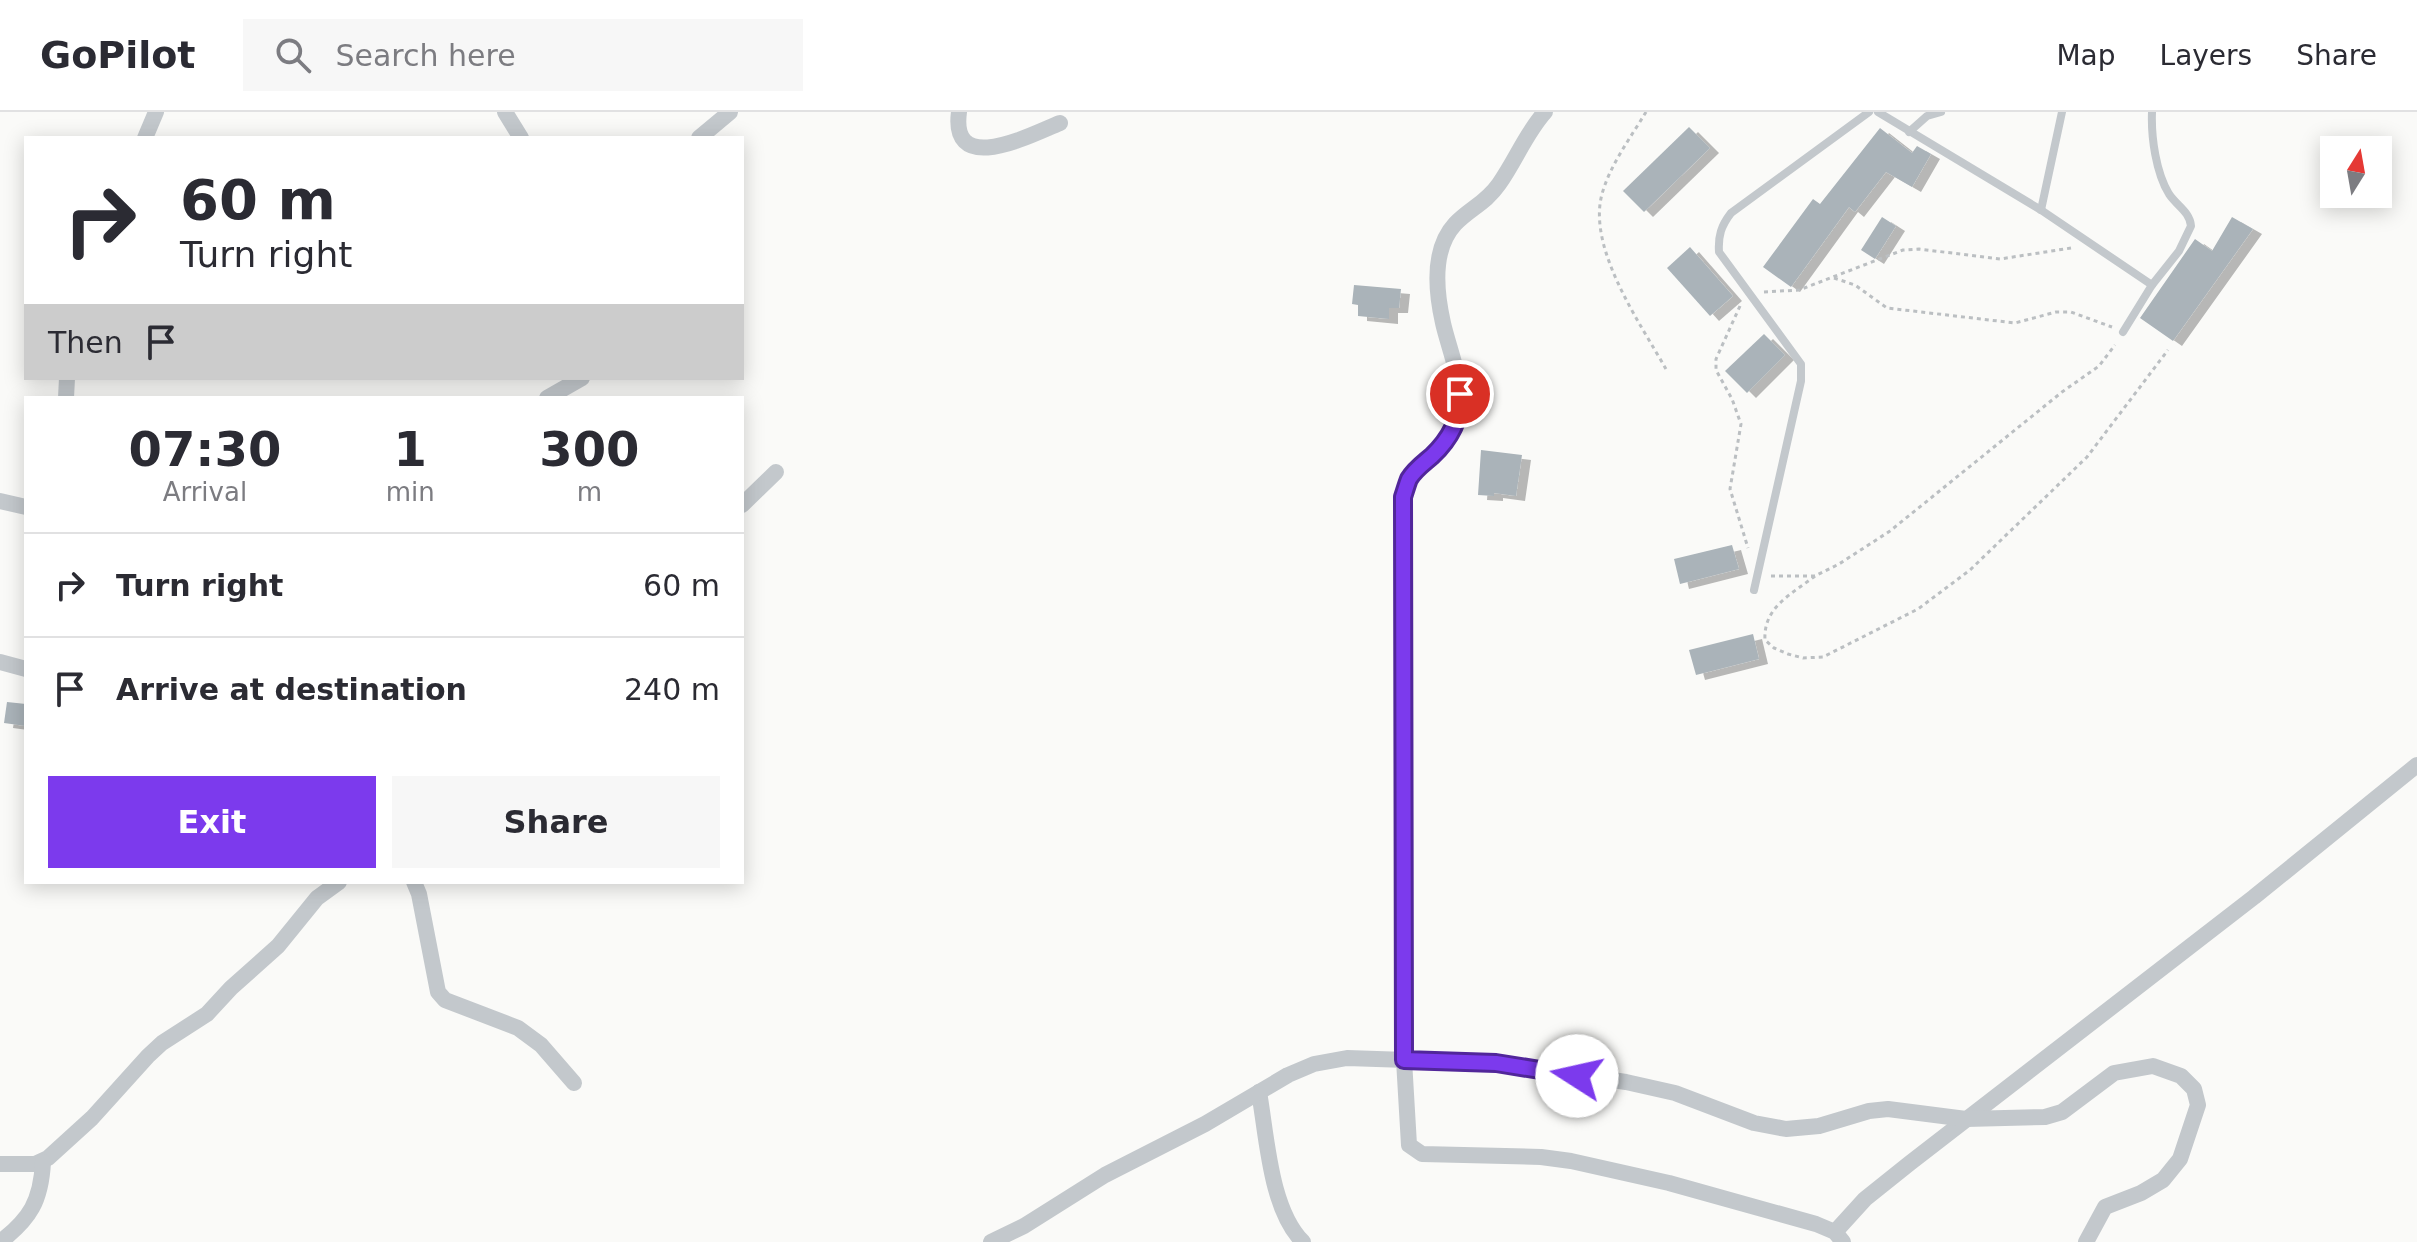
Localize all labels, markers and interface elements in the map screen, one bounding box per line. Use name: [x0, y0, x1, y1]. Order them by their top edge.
search box: [243, 19, 803, 91]
text: GoPilot: [40, 33, 195, 77]
icon: search: [271, 33, 315, 77]
text: Search here: [335, 38, 516, 73]
text: Map: [2056, 39, 2116, 72]
text: Layers: [2160, 39, 2252, 72]
text: Share: [2296, 39, 2377, 72]
north arrow: [2320, 136, 2392, 208]
map controls: [2320, 136, 2392, 208]
text: 60 m: [180, 167, 336, 232]
icon: right: [48, 168, 152, 272]
text: Turn right: [180, 234, 352, 275]
icon: arrive: [139, 320, 183, 364]
text: Then: [48, 325, 123, 360]
pin: [1426, 360, 1494, 428]
icon: arrive: [1438, 372, 1482, 416]
text: 07:30: [128, 421, 281, 477]
text: 1: [394, 421, 427, 477]
text: 300: [539, 421, 639, 477]
text: Arrival: [163, 477, 247, 507]
text: min: [386, 477, 435, 507]
text: m: [577, 477, 602, 507]
icon: right: [48, 563, 92, 607]
text: Turn right: [116, 568, 283, 603]
text: 60 m: [643, 568, 720, 603]
icon: arrive: [48, 667, 92, 711]
text: Arrive at destination: [116, 672, 467, 707]
text: 240 m: [624, 672, 720, 707]
button: Exit: [48, 776, 376, 868]
button: Share: [392, 776, 720, 868]
position arrow: [1535, 1034, 1619, 1118]

